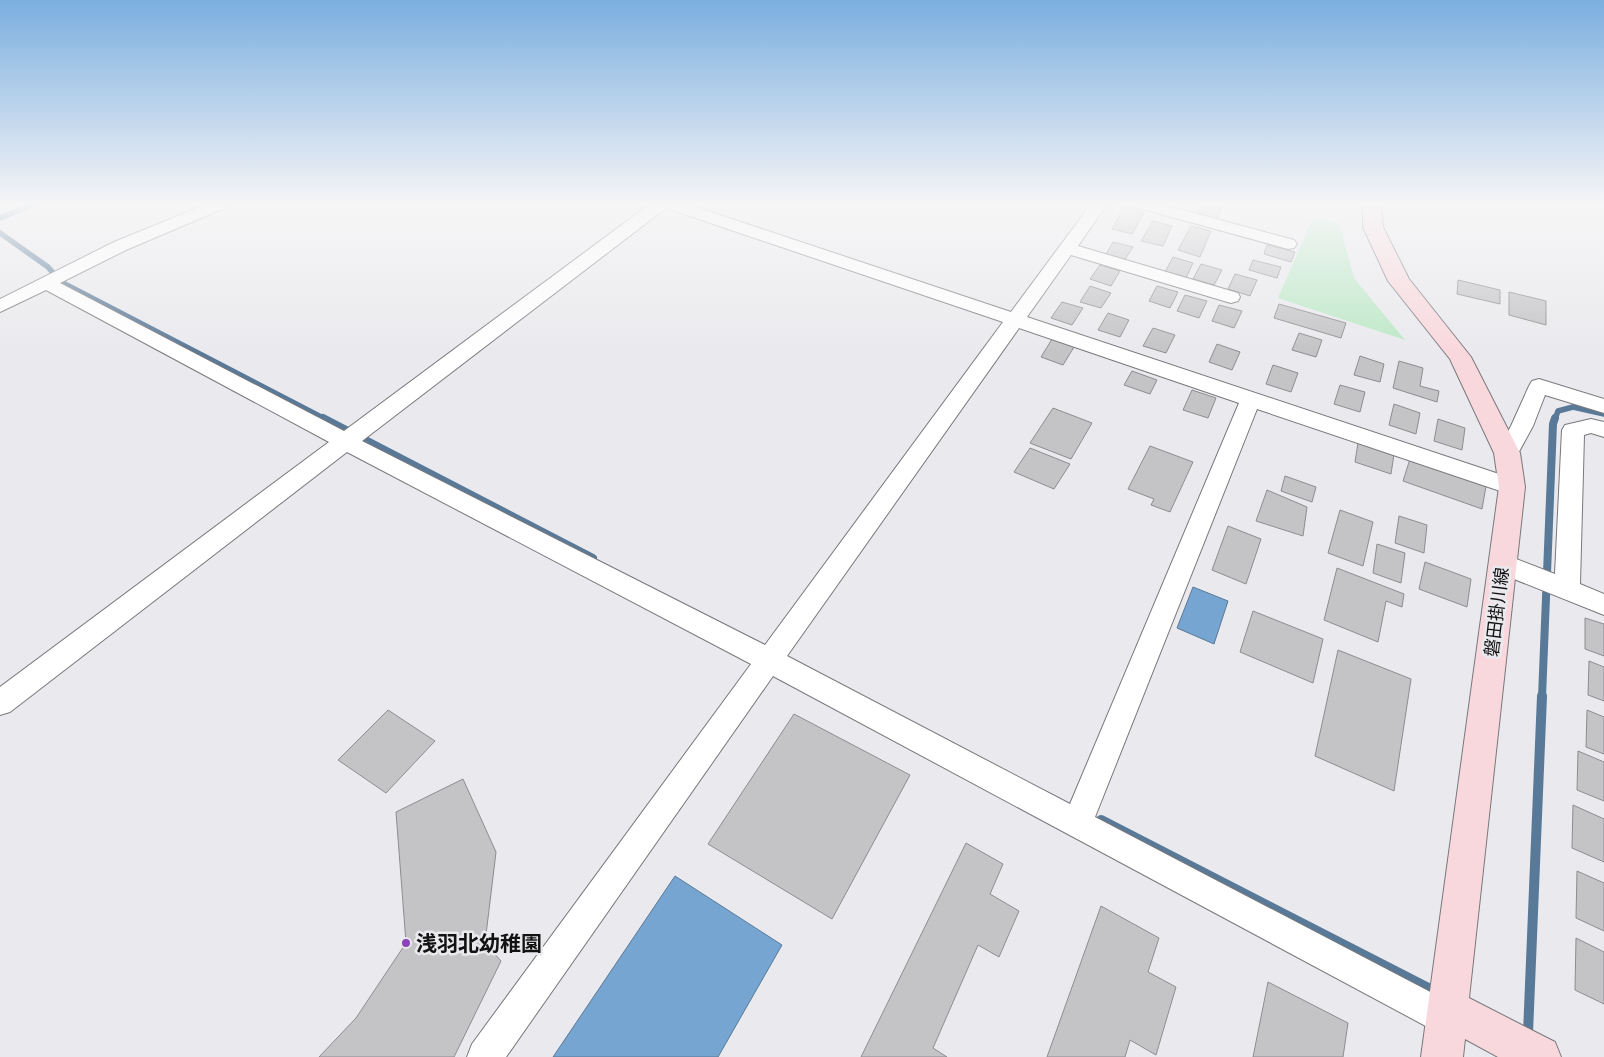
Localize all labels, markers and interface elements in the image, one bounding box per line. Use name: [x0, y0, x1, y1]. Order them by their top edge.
street label: 磐田掛川線: [1482, 566, 1512, 658]
place label: 浅羽北幼稚園: [416, 932, 542, 955]
marker: 浅羽北幼稚園: [400, 937, 412, 949]

